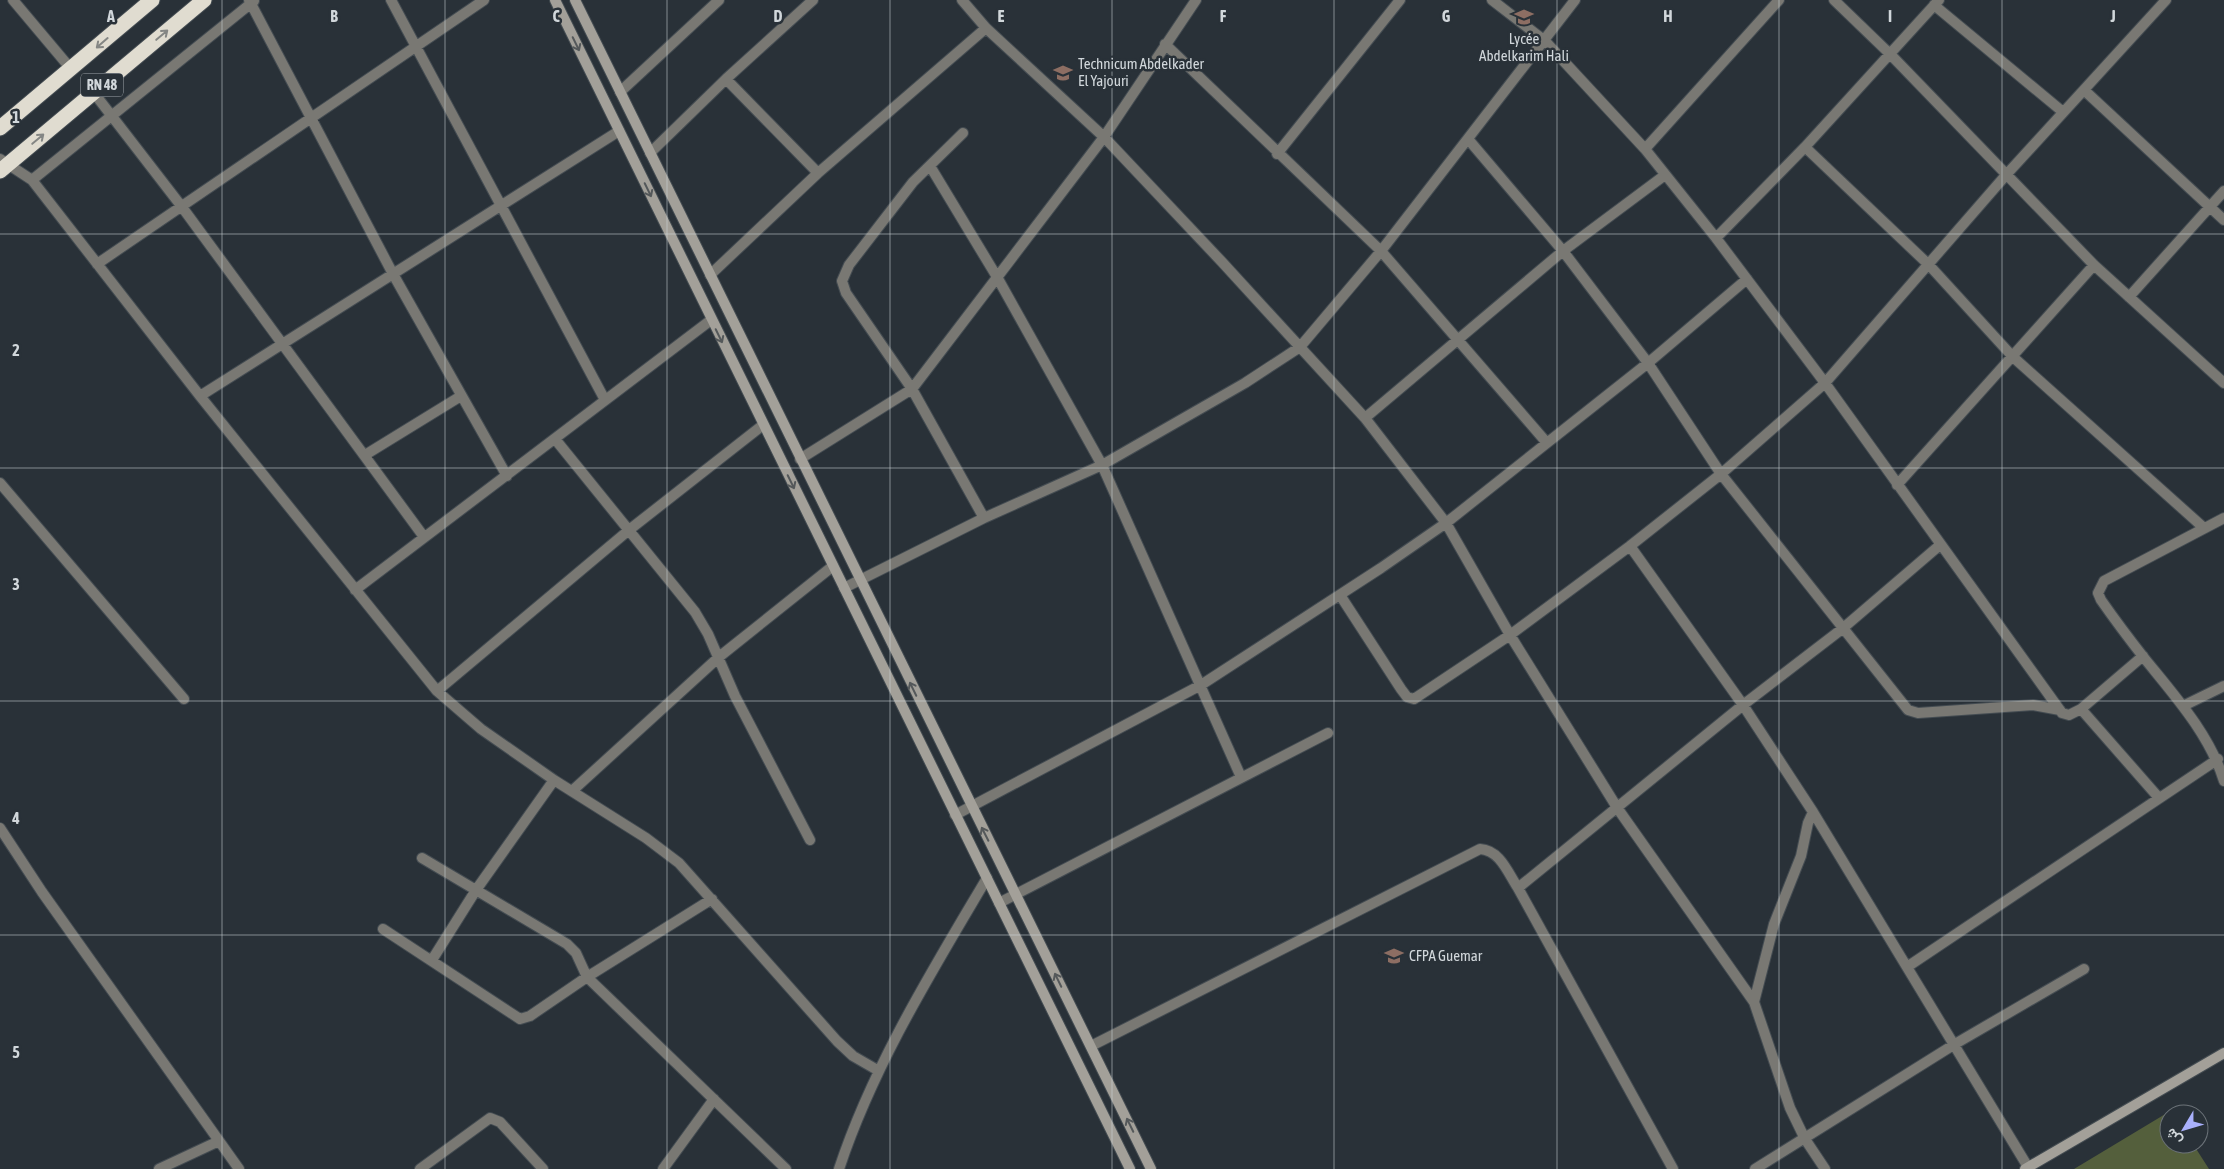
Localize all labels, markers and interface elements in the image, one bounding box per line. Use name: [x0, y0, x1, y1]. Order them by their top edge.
school or university icon: Lycée Abdelkarim Hali: [1513, 6, 1535, 28]
text: A: [106, 7, 115, 25]
text: B: [330, 7, 338, 25]
text: C: [552, 7, 560, 25]
text: D: [774, 7, 783, 25]
text: E: [998, 7, 1005, 25]
text: F: [1220, 7, 1227, 25]
text: G: [1442, 7, 1451, 25]
text: H: [1663, 7, 1673, 25]
text: I: [1888, 7, 1892, 25]
text: J: [2109, 7, 2116, 25]
one-way arrow: [155, 30, 168, 41]
place label: Lycée Abdelkarim Hali: [1479, 30, 1569, 64]
one-way arrow: [572, 36, 582, 51]
one-way arrow: [95, 37, 108, 49]
place label: Technicum Abdelkader El Yajouri: [1078, 55, 1204, 89]
school or university icon: Technicum Abdelkader El Yajouri: [1052, 62, 1074, 84]
road number: RN 48: [81, 74, 123, 96]
text: 1: [12, 108, 20, 126]
one-way arrow: [31, 134, 44, 145]
one-way arrow: [644, 182, 653, 197]
one-way arrow: [715, 328, 724, 343]
text: 2: [12, 341, 20, 359]
one-way arrow: [786, 474, 796, 489]
text: 3: [12, 575, 20, 593]
one-way arrow: [908, 681, 918, 696]
text: 4: [11, 809, 20, 827]
one-way arrow: [980, 827, 989, 842]
school or university icon: CFPA Guemar: [1383, 945, 1405, 967]
place label: CFPA Guemar: [1409, 947, 1483, 964]
one-way arrow: [1053, 973, 1062, 988]
text: 5: [12, 1043, 20, 1061]
north arrow: [2159, 1104, 2209, 1154]
one-way arrow: [1125, 1118, 1134, 1133]
text: ش: [2162, 1125, 2186, 1149]

